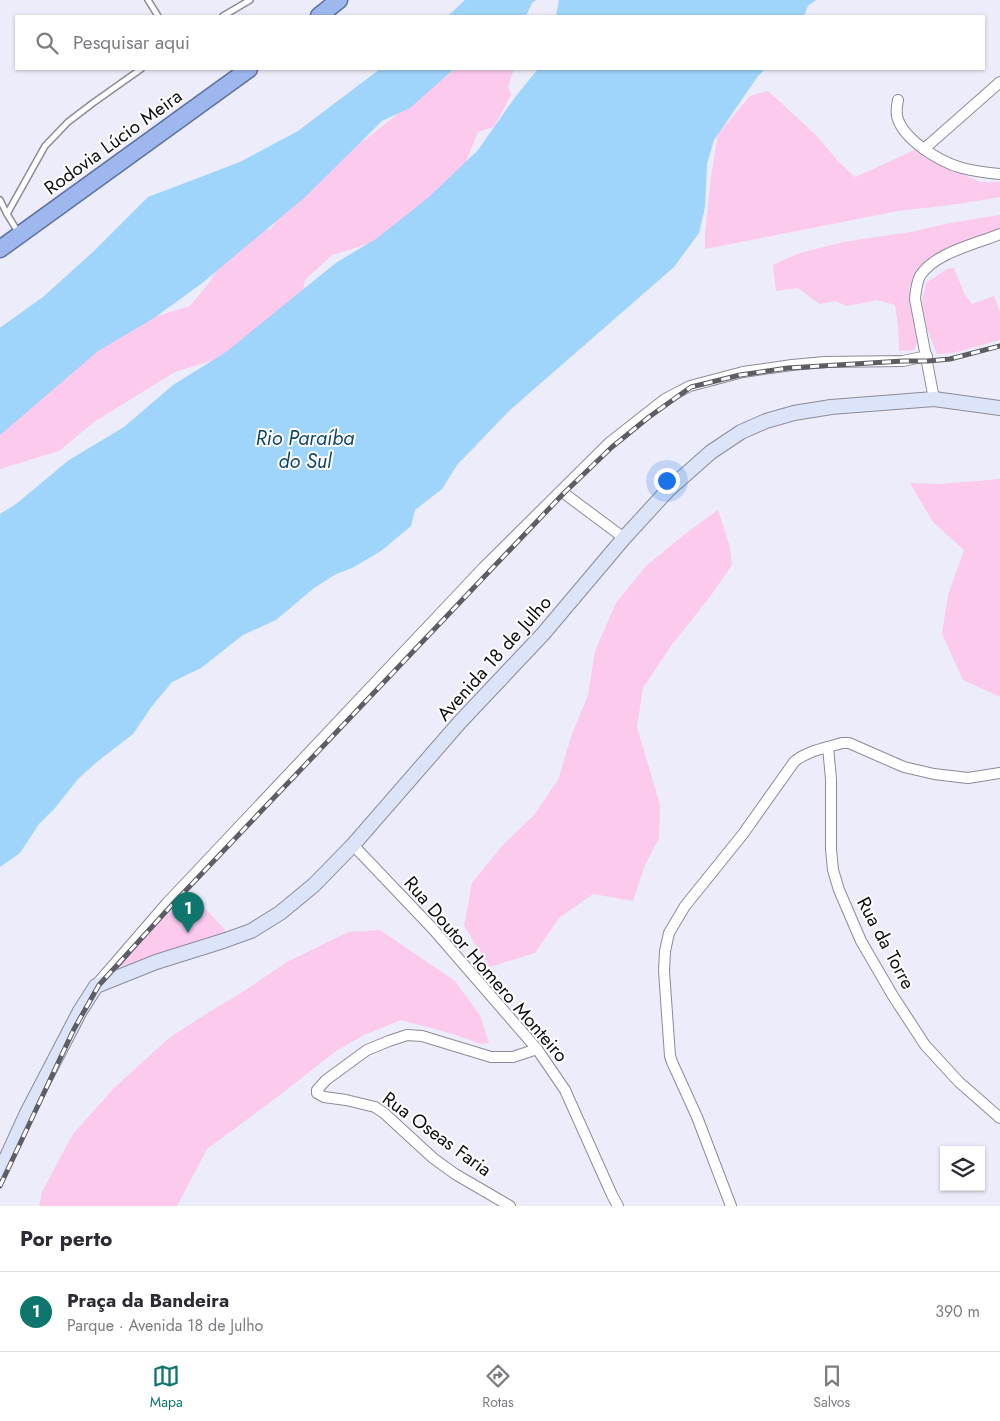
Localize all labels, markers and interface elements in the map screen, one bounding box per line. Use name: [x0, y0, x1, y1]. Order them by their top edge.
search box: [15, 15, 985, 70]
icon: search: [33, 29, 61, 57]
text: Pesquisar aqui: [73, 29, 190, 56]
street label: Rodovia Lúcio Meira: [39, 83, 187, 201]
water label: Rio Paraíba do Sul: [256, 424, 354, 476]
your location: [654, 468, 680, 494]
street label: Avenida 18 de Julho: [430, 589, 558, 727]
street label: Rua Doutor Homero Monteiro: [398, 870, 574, 1068]
pin: 1: [172, 892, 204, 933]
street label: Rua da Torre: [850, 892, 922, 994]
street label: Rua Oseas Faria: [377, 1085, 497, 1183]
map controls: [940, 1146, 985, 1191]
button: layers: [940, 1146, 985, 1191]
text: Por perto: [20, 1224, 112, 1254]
text: Praça da Bandeira: [67, 1287, 229, 1314]
text: 1: [32, 1300, 40, 1323]
text: 390 m: [935, 1300, 980, 1323]
text: Parque · Avenida 18 de Julho: [67, 1314, 263, 1337]
tab: Mapa: [150, 1362, 183, 1412]
tab: Rotas: [482, 1362, 514, 1412]
tab: Salvos: [813, 1362, 850, 1412]

